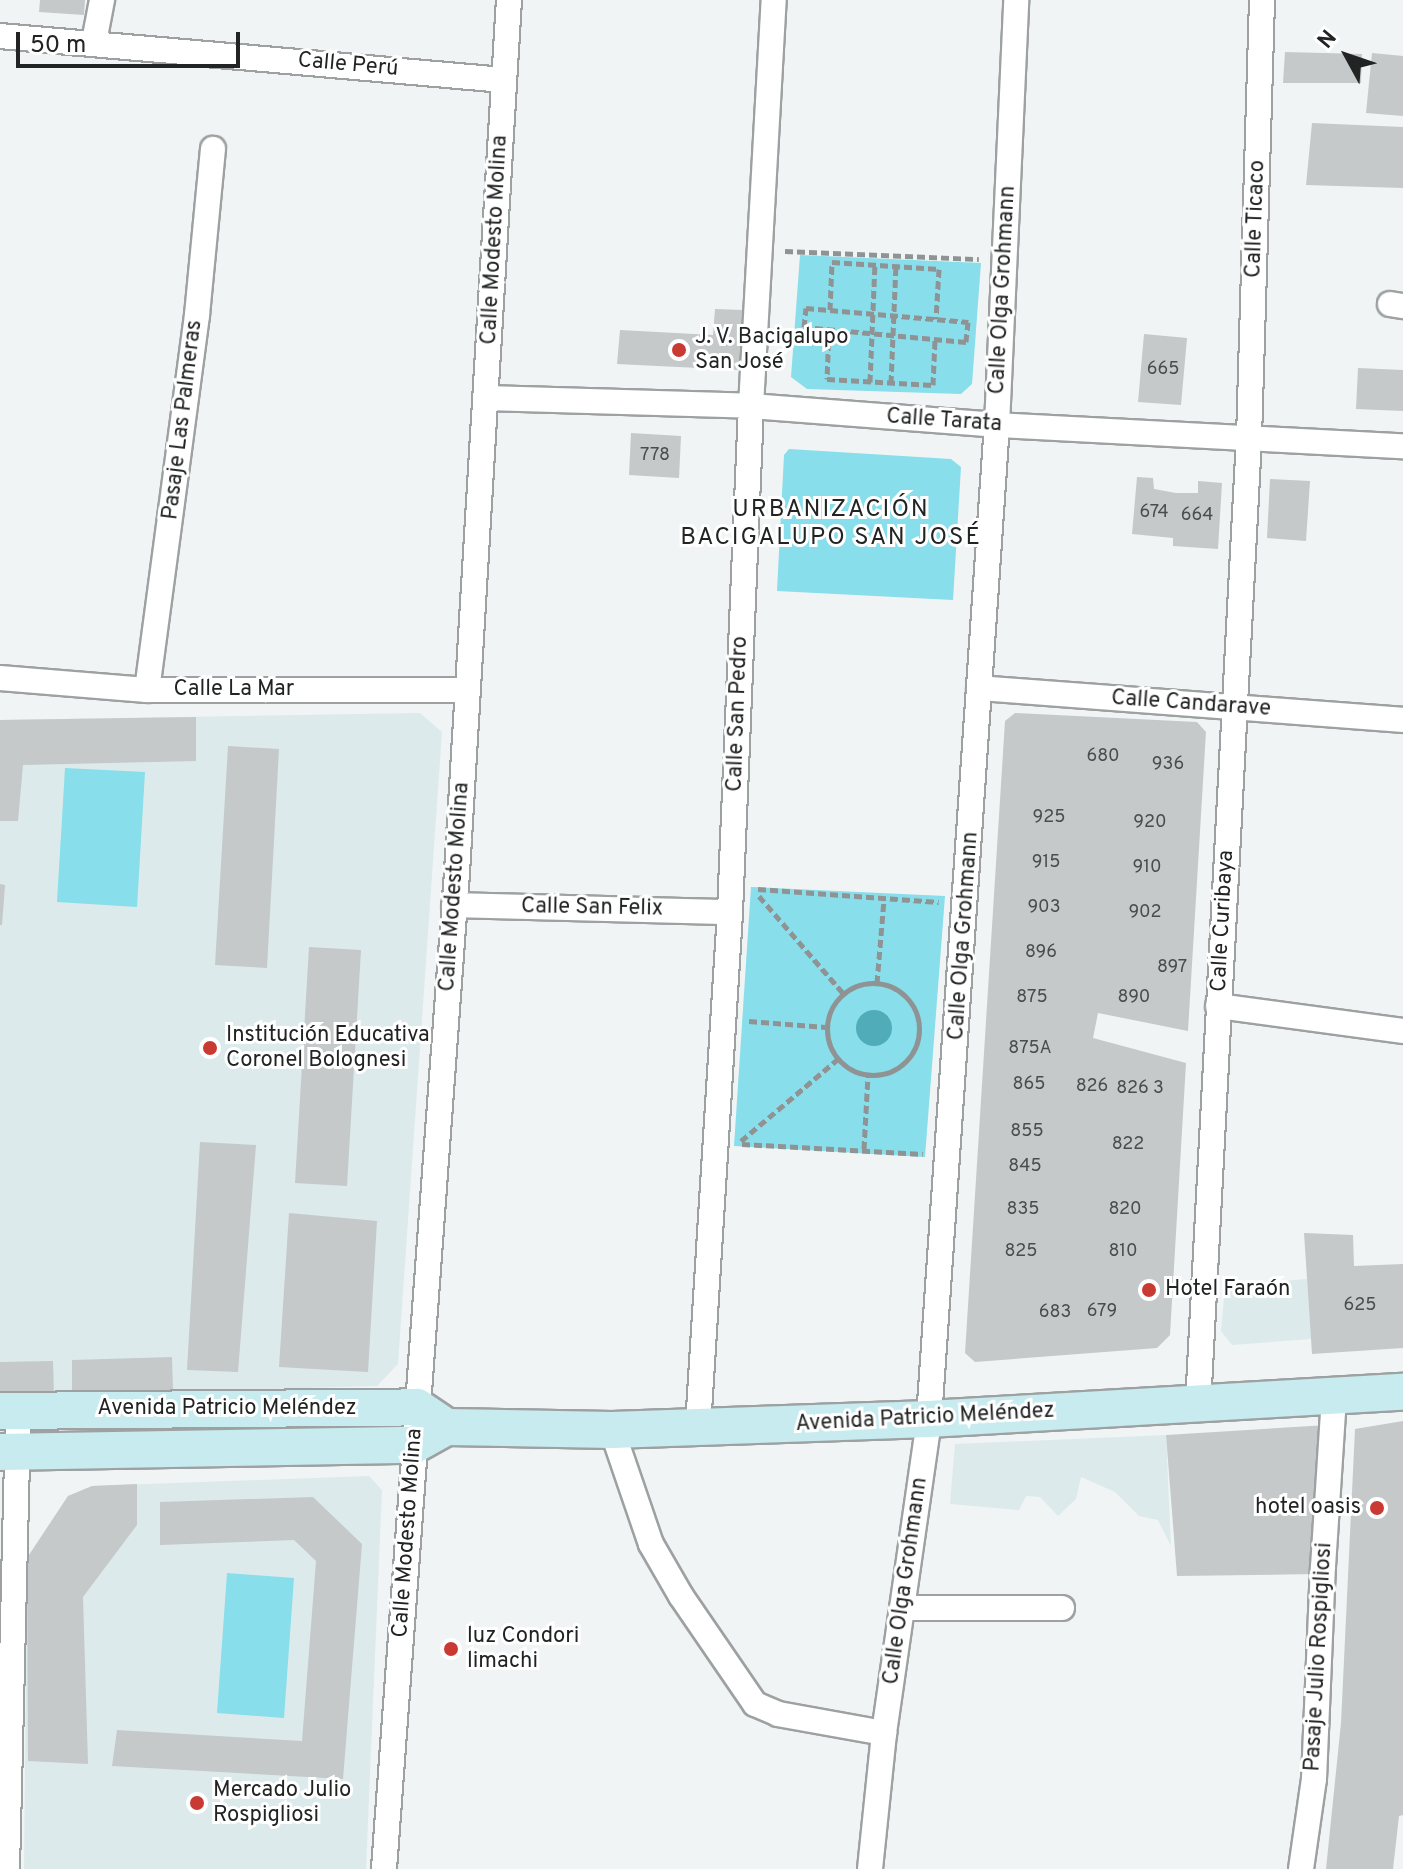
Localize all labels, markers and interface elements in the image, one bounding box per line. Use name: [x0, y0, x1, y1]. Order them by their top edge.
scale bar: [20, 16, 244, 66]
north arrow: [1307, 16, 1387, 96]
text: N: [1313, 26, 1344, 55]
text: 50 m: [30, 31, 86, 61]
street label: Calle Perú: [297, 47, 399, 83]
street label: Calle Modesto Molina: [476, 135, 514, 345]
street label: Calle Ticaco: [1241, 159, 1271, 279]
street label: Calle Olga Grohmann: [984, 185, 1022, 395]
street label: Pasaje Las Palmeras: [158, 319, 208, 521]
place label: J. V. Bacigalupo San José: [695, 324, 849, 376]
marker: J. V. Bacigalupo San José: [670, 341, 688, 359]
house number: 665: [1147, 359, 1179, 381]
street label: Calle Tarata: [885, 404, 1003, 438]
house number: 778: [640, 445, 670, 467]
district label: URBANIZACIÓN BACIGALUPO SAN JOSÉ: [680, 497, 982, 553]
house number: 674: [1139, 502, 1169, 524]
house number: 664: [1181, 505, 1213, 527]
street label: Calle San Pedro: [722, 636, 754, 792]
street label: Calle La Mar: [174, 677, 294, 703]
street label: Calle Candarave: [1110, 685, 1272, 723]
house number: 680: [1086, 746, 1120, 768]
house number: 936: [1152, 754, 1184, 776]
street label: Calle Modesto Molina: [435, 781, 475, 993]
house number: 925: [1033, 807, 1065, 829]
house number: 920: [1133, 812, 1167, 834]
street label: Calle Olga Grohmann: [944, 831, 984, 1041]
street label: Calle Curibaya: [1206, 849, 1240, 993]
house number: 915: [1032, 852, 1060, 874]
house number: 910: [1132, 857, 1162, 879]
street label: Calle San Felix: [521, 894, 663, 922]
house number: 903: [1028, 897, 1060, 919]
house number: 902: [1128, 902, 1162, 924]
house number: 896: [1025, 942, 1057, 964]
house number: 897: [1157, 957, 1187, 979]
house number: 875: [1016, 987, 1048, 1009]
house number: 890: [1118, 987, 1150, 1009]
place label: Institución Educativa Coronel Bolognesi: [226, 1022, 430, 1074]
house number: 875A: [1008, 1038, 1052, 1060]
marker: Institución Educativa Coronel Bolognesi: [201, 1039, 219, 1057]
house number: 865: [1013, 1074, 1045, 1096]
house number: 826: [1076, 1076, 1108, 1098]
house number: 826 3: [1116, 1078, 1164, 1100]
house number: 855: [1010, 1121, 1044, 1143]
house number: 822: [1112, 1134, 1144, 1156]
house number: 845: [1008, 1156, 1042, 1178]
house number: 835: [1006, 1199, 1040, 1221]
house number: 820: [1108, 1199, 1142, 1221]
house number: 825: [1005, 1241, 1037, 1263]
house number: 810: [1108, 1241, 1138, 1263]
place label: Hotel Faraón: [1165, 1277, 1291, 1303]
marker: Hotel Faraón: [1140, 1281, 1158, 1299]
house number: 625: [1344, 1295, 1376, 1317]
house number: 679: [1087, 1301, 1117, 1323]
house number: 683: [1039, 1302, 1071, 1324]
street label: Avenida Patricio Meléndez: [97, 1396, 357, 1422]
street label: Avenida Patricio Meléndez: [795, 1398, 1055, 1438]
street label: Calle Modesto Molina: [388, 1427, 428, 1639]
street label: Calle Olga Grohmann: [878, 1476, 934, 1686]
place label: hotel oasis: [1255, 1495, 1361, 1521]
marker: hotel oasis: [1368, 1499, 1386, 1517]
street label: Pasaje Julio Rospigliosi: [1300, 1542, 1338, 1772]
place label: luz Condori limachi: [467, 1623, 579, 1674]
marker: luz Condori limachi: [442, 1640, 460, 1658]
place label: Mercado Julio Rospigliosi: [213, 1777, 351, 1828]
marker: Mercado Julio Rospigliosi: [188, 1794, 206, 1812]

